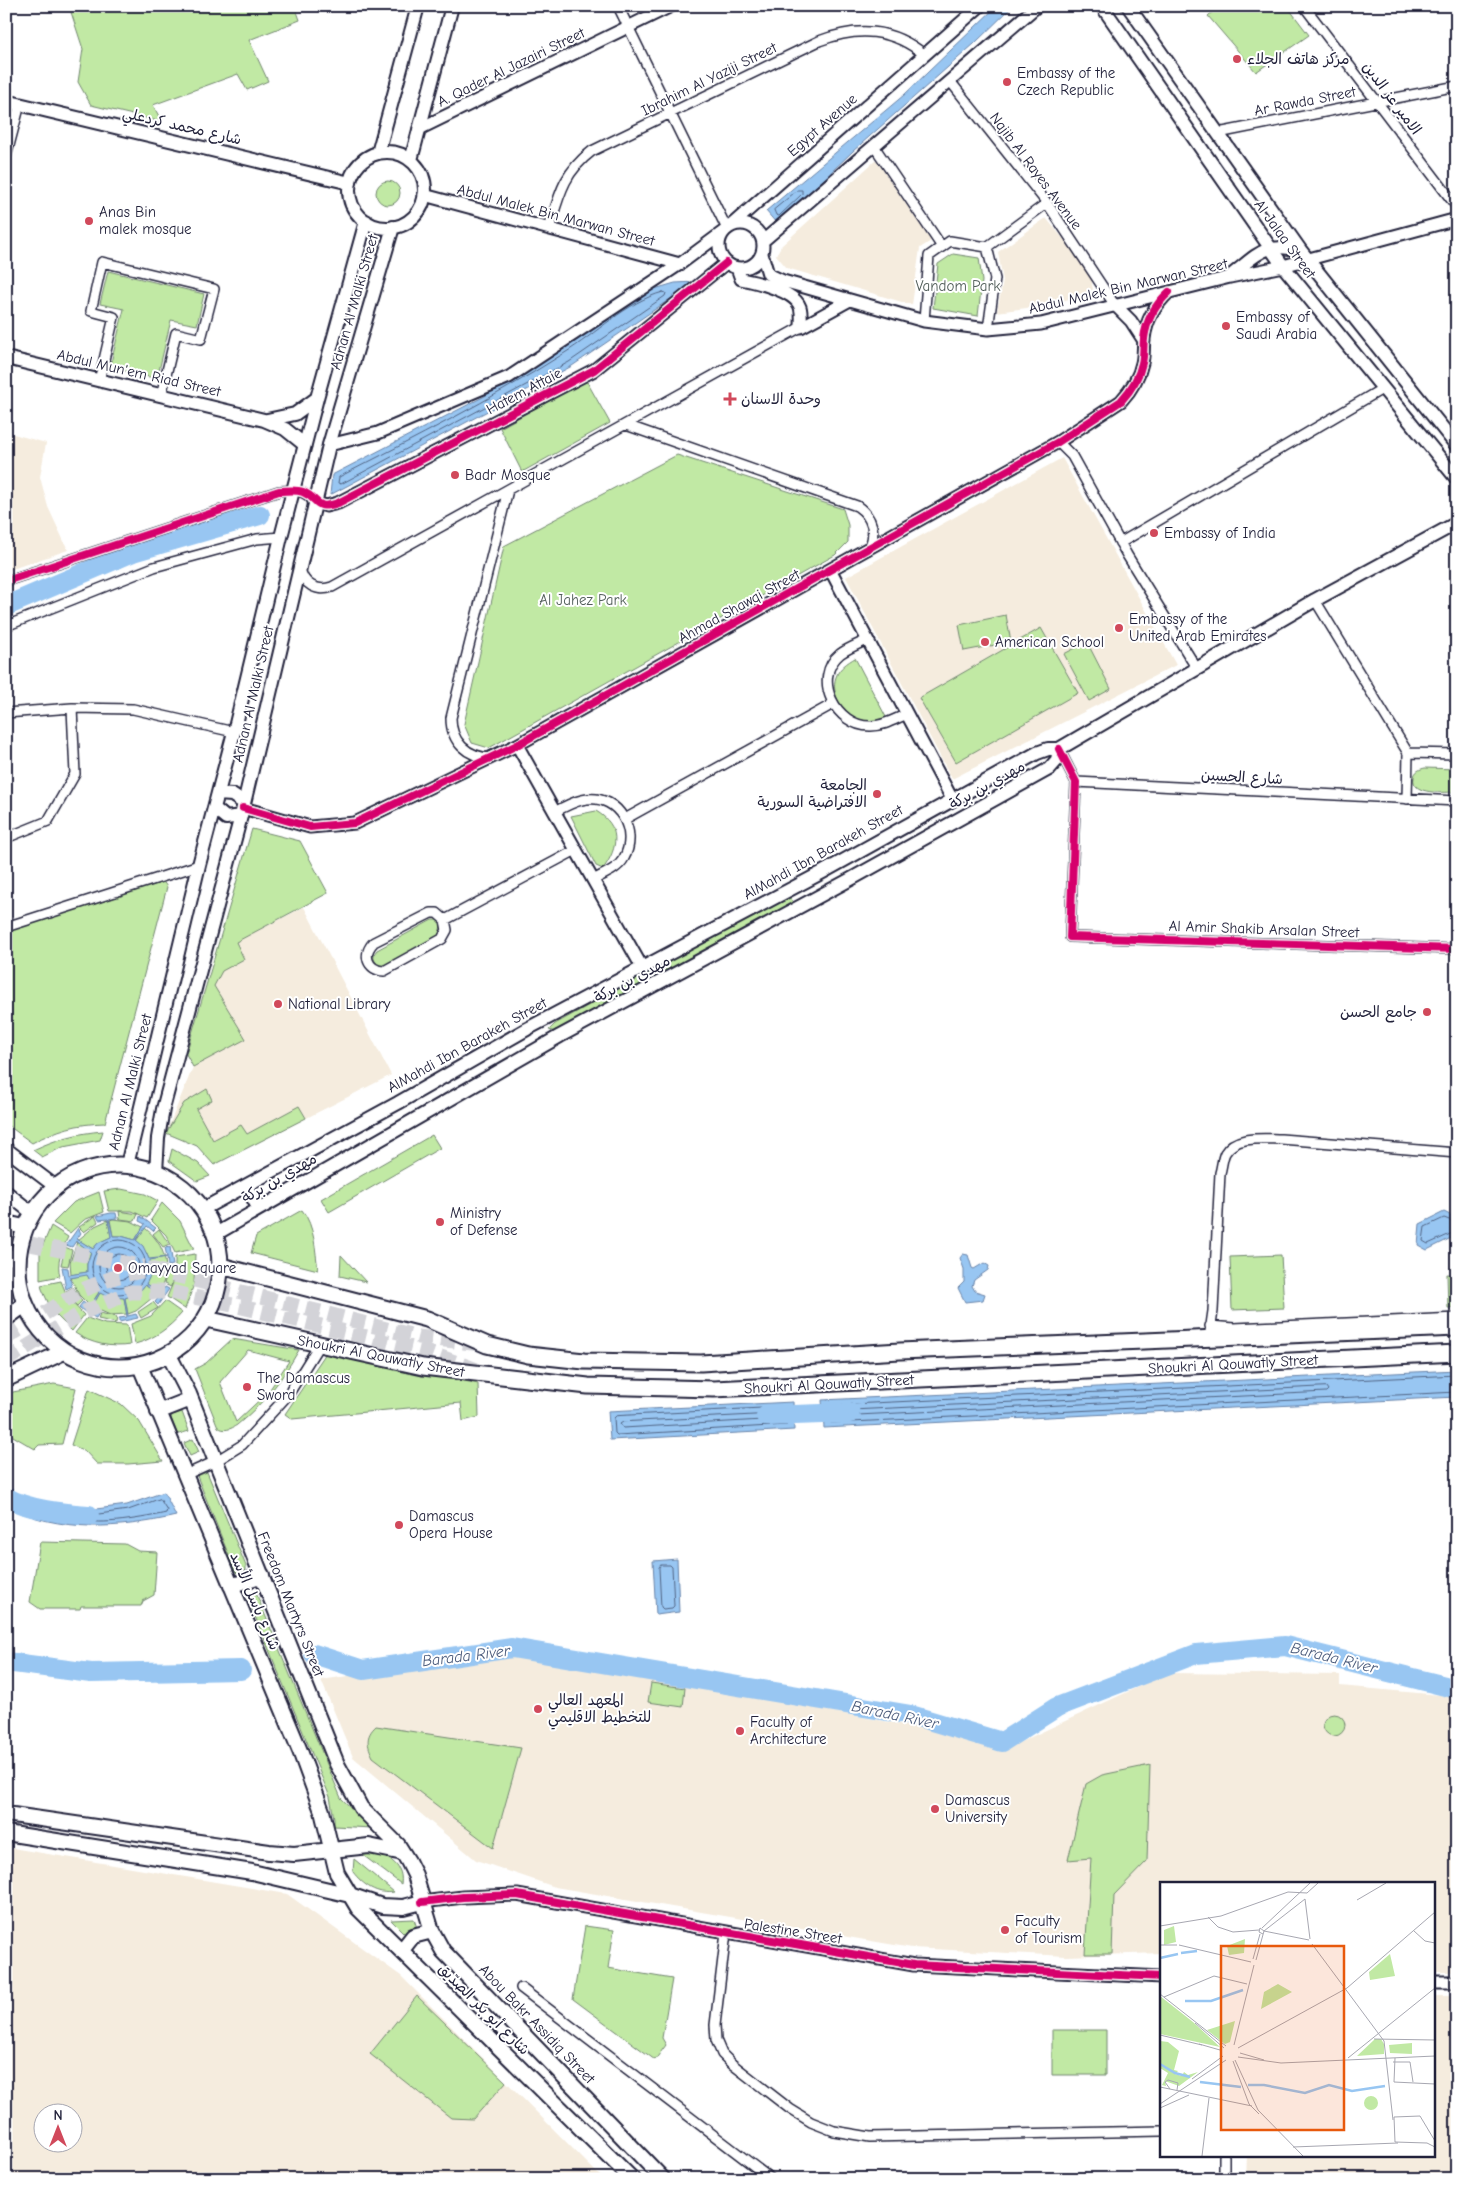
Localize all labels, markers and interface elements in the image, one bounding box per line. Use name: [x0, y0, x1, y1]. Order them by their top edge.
street label: A. Qader Al Jazairi Street: [434, 23, 588, 111]
street label: Ibrahim Al Yaziji Street: [638, 38, 780, 120]
place label: مركز هاتف الجلاء: [1247, 50, 1349, 68]
marker: مركز هاتف الجلاء: [1231, 53, 1243, 65]
street label: الامير عز الدين: [1359, 58, 1425, 138]
place label: Embassy of the Czech Republic: [1017, 64, 1116, 99]
marker: Embassy of the Czech Republic: [1001, 76, 1013, 88]
street label: Ar Rawda Street: [1253, 82, 1358, 120]
street label: Egypt Avenue: [783, 90, 861, 160]
street label: شارع محمد كردعلي: [120, 104, 243, 152]
street label: Najib Al Rayes Avenue: [986, 109, 1086, 234]
street label: Abdul Malek Bin Marwan Street: [455, 180, 657, 250]
street label: Al Jalaa Street: [1250, 196, 1320, 282]
place label: Anas Bin malek mosque: [99, 203, 192, 238]
marker: Anas Bin malek mosque: [83, 215, 95, 227]
street label: Adnan Al Malki Street: [326, 232, 382, 372]
street label: Abdul Malek Bin Marwan Street: [1027, 254, 1230, 318]
park label: Vandom Park: [915, 277, 1001, 295]
place label: Embassy of Saudi Arabia: [1236, 308, 1317, 343]
marker: Embassy of Saudi Arabia: [1220, 320, 1232, 332]
street label: Abdul Mun'em Riad Street: [55, 345, 223, 401]
street label: Hatem Attaie: [483, 363, 565, 418]
place label: وحدة الاسنان: [741, 390, 821, 408]
marker: وحدة الاسنان: [723, 392, 737, 406]
place label: Badr Mosque: [465, 466, 551, 484]
marker: Badr Mosque: [449, 469, 461, 481]
place label: Embassy of India: [1164, 524, 1276, 542]
marker: Embassy of India: [1148, 527, 1160, 539]
street label: Ahmad Shawqi Street: [675, 565, 804, 647]
park label: Al Jahez Park: [539, 591, 627, 609]
place label: Embassy of the United Arab Emirates: [1129, 610, 1266, 645]
marker: Embassy of the United Arab Emirates: [1113, 622, 1125, 634]
street label: Adnan Al Malki Street: [228, 623, 278, 764]
place label: American School: [995, 633, 1104, 651]
marker: American School: [979, 636, 991, 648]
street label: مهدي بن بركة: [946, 757, 1029, 815]
street label: شارع الحسين: [1201, 766, 1283, 789]
place label: الجامعة الافتراضية السورية: [758, 776, 867, 811]
marker: الجامعة الافتراضية السورية: [871, 788, 883, 800]
street label: AlMahdi Ibn Barakeh Street: [740, 800, 906, 903]
street label: Al Amir Shakib Arsalan Street: [1168, 917, 1360, 941]
street label: مهدي بن بركة: [591, 951, 674, 1008]
street label: AlMahdi Ibn Barakeh Street: [384, 993, 550, 1096]
place label: National Library: [288, 995, 391, 1013]
marker: National Library: [272, 998, 284, 1010]
place label: جامع الحسن: [1340, 1003, 1417, 1023]
marker: جامع الحسن: [1421, 1006, 1433, 1018]
street label: Adnan Al Malki Street: [104, 1011, 156, 1152]
street label: مهدي بن بركة: [238, 1149, 321, 1208]
place label: Ministry of Defense: [450, 1204, 518, 1239]
marker: Ministry of Defense: [434, 1216, 446, 1228]
place label: Omayyad Square: [128, 1259, 237, 1277]
marker: Omayyad Square: [112, 1262, 124, 1274]
street label: Shoukri Al Qouwatly Street: [296, 1331, 467, 1381]
street label: Shoukri Al Qouwatly Street: [1148, 1351, 1319, 1377]
place label: The Damascus Sword: [257, 1369, 350, 1404]
street label: Shoukri Al Qouwatly Street: [744, 1371, 915, 1397]
marker: The Damascus Sword: [241, 1381, 253, 1393]
place label: Damascus Opera House: [409, 1507, 493, 1542]
marker: Damascus Opera House: [393, 1519, 405, 1531]
street label: Freedom Martyrs Street: [254, 1529, 329, 1680]
street label: شارع باسل الأسد: [225, 1549, 285, 1653]
water label: Barada River: [1289, 1639, 1380, 1678]
water label: Barada River: [421, 1642, 512, 1670]
place label: المعهد العالي للتخطيط الاقليمي: [548, 1691, 651, 1730]
water label: Barada River: [850, 1697, 941, 1733]
marker: المعهد العالي للتخطيط الاقليمي: [532, 1703, 544, 1715]
place label: Faculty of Architecture: [750, 1713, 827, 1748]
marker: Faculty of Architecture: [734, 1725, 746, 1737]
place label: Damascus University: [945, 1791, 1010, 1826]
marker: Damascus University: [929, 1803, 941, 1815]
inset map: [1160, 1882, 1436, 2158]
place label: Faculty of Tourism: [1015, 1912, 1082, 1947]
street label: Palestine Street: [743, 1914, 844, 1948]
marker: Faculty of Tourism: [999, 1924, 1011, 1936]
street label: شارع أبو بكر الصدّيق: [434, 1960, 533, 2059]
street label: Abou Bakr Assidiq Street: [475, 1961, 599, 2088]
north arrow: [32, 2102, 82, 2152]
text: N: [53, 2107, 63, 2124]

